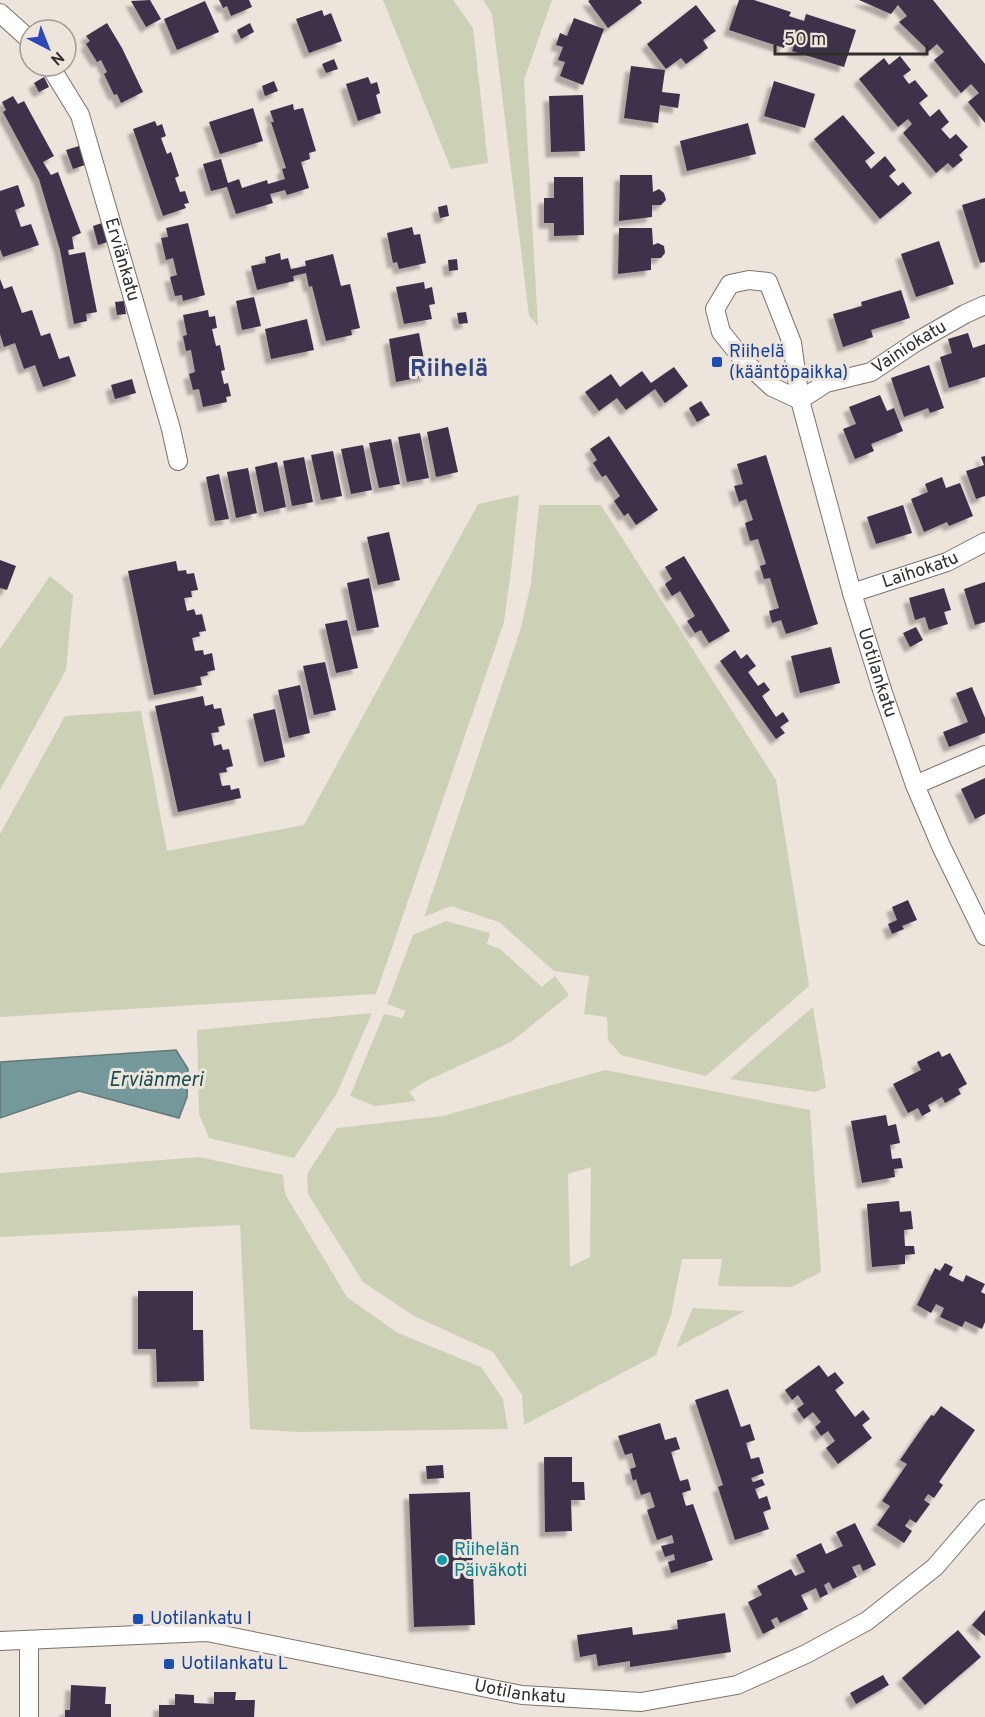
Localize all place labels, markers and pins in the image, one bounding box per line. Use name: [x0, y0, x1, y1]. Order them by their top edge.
place label: Riihelä (kääntöpaikka): [729, 341, 848, 385]
marker: Riihelä (kääntöpaikka): [710, 355, 724, 369]
place label: Riihelän Päiväkoti: [454, 1539, 527, 1583]
marker: Riihelän Päiväkoti: [435, 1553, 449, 1567]
place label: Uotilankatu I: [150, 1608, 252, 1631]
marker: Uotilankatu I: [131, 1612, 145, 1626]
place label: Uotilankatu L: [181, 1653, 288, 1676]
marker: Uotilankatu L: [162, 1657, 176, 1671]

